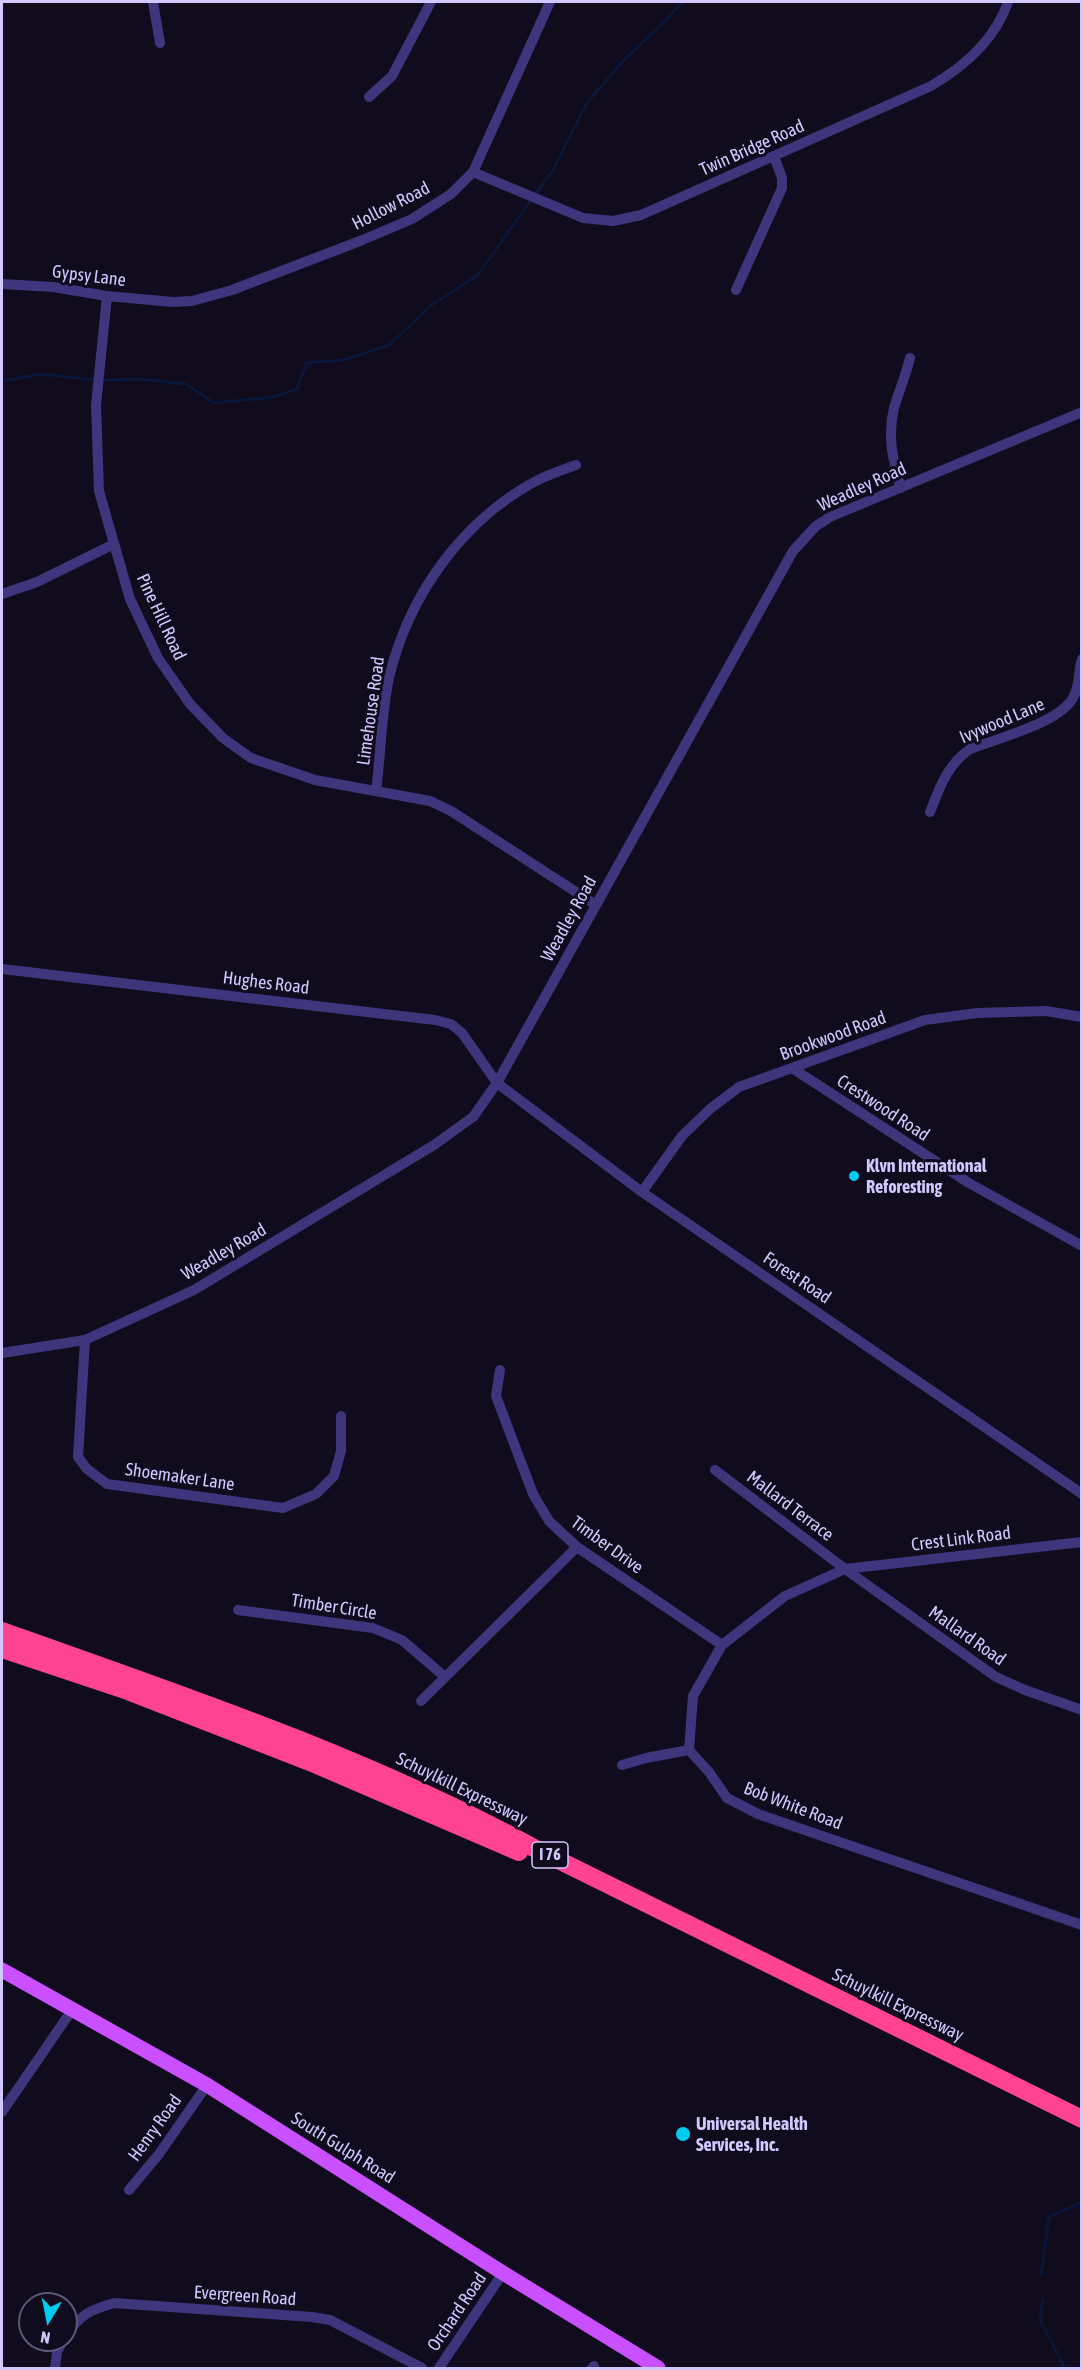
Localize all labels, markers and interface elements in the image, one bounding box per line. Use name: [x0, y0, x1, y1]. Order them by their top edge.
street label: Twin Bridge Road: [696, 115, 808, 181]
street label: Hollow Road: [349, 177, 433, 235]
street label: Gypsy Lane: [51, 261, 127, 291]
street label: Weadley Road: [814, 458, 910, 516]
street label: Pine Hill Road: [132, 570, 190, 664]
street label: Limehouse Road: [353, 655, 389, 767]
street label: Ivywood Lane: [956, 693, 1048, 749]
street label: Weadley Road: [537, 872, 601, 966]
street label: Hughes Road: [222, 967, 310, 999]
street label: Brookwood Road: [777, 1007, 889, 1065]
street label: Crestwood Road: [833, 1070, 933, 1146]
place label: Klvn International Reforesting: [866, 1155, 987, 1198]
marker: Klvn International Reforesting: [847, 1169, 861, 1183]
street label: Weadley Road: [178, 1219, 270, 1285]
street label: Forest Road: [759, 1247, 835, 1309]
street label: Shoemaker Lane: [124, 1459, 236, 1495]
street label: Mallard Terrace: [742, 1466, 838, 1546]
street label: Timber Drive: [567, 1512, 647, 1578]
street label: Crest Link Road: [910, 1522, 1012, 1556]
street label: Timber Circle: [290, 1590, 378, 1624]
street label: Mallard Road: [924, 1602, 1010, 1670]
street label: Schuylkill Expressway: [393, 1748, 531, 1830]
street label: Bob White Road: [741, 1777, 845, 1835]
road number: I 76: [532, 1842, 568, 1868]
street label: Schuylkill Expressway: [829, 1964, 967, 2046]
street label: Henry Road: [124, 2091, 186, 2165]
street label: South Gulph Road: [287, 2108, 399, 2188]
place label: Universal Health Services, Inc.: [696, 2113, 808, 2156]
marker: Universal Health Services, Inc.: [674, 2125, 692, 2143]
street label: Orchard Road: [423, 2269, 491, 2355]
street label: Evergreen Road: [193, 2282, 297, 2310]
north arrow: [18, 2292, 78, 2352]
text: N: [39, 2328, 51, 2347]

